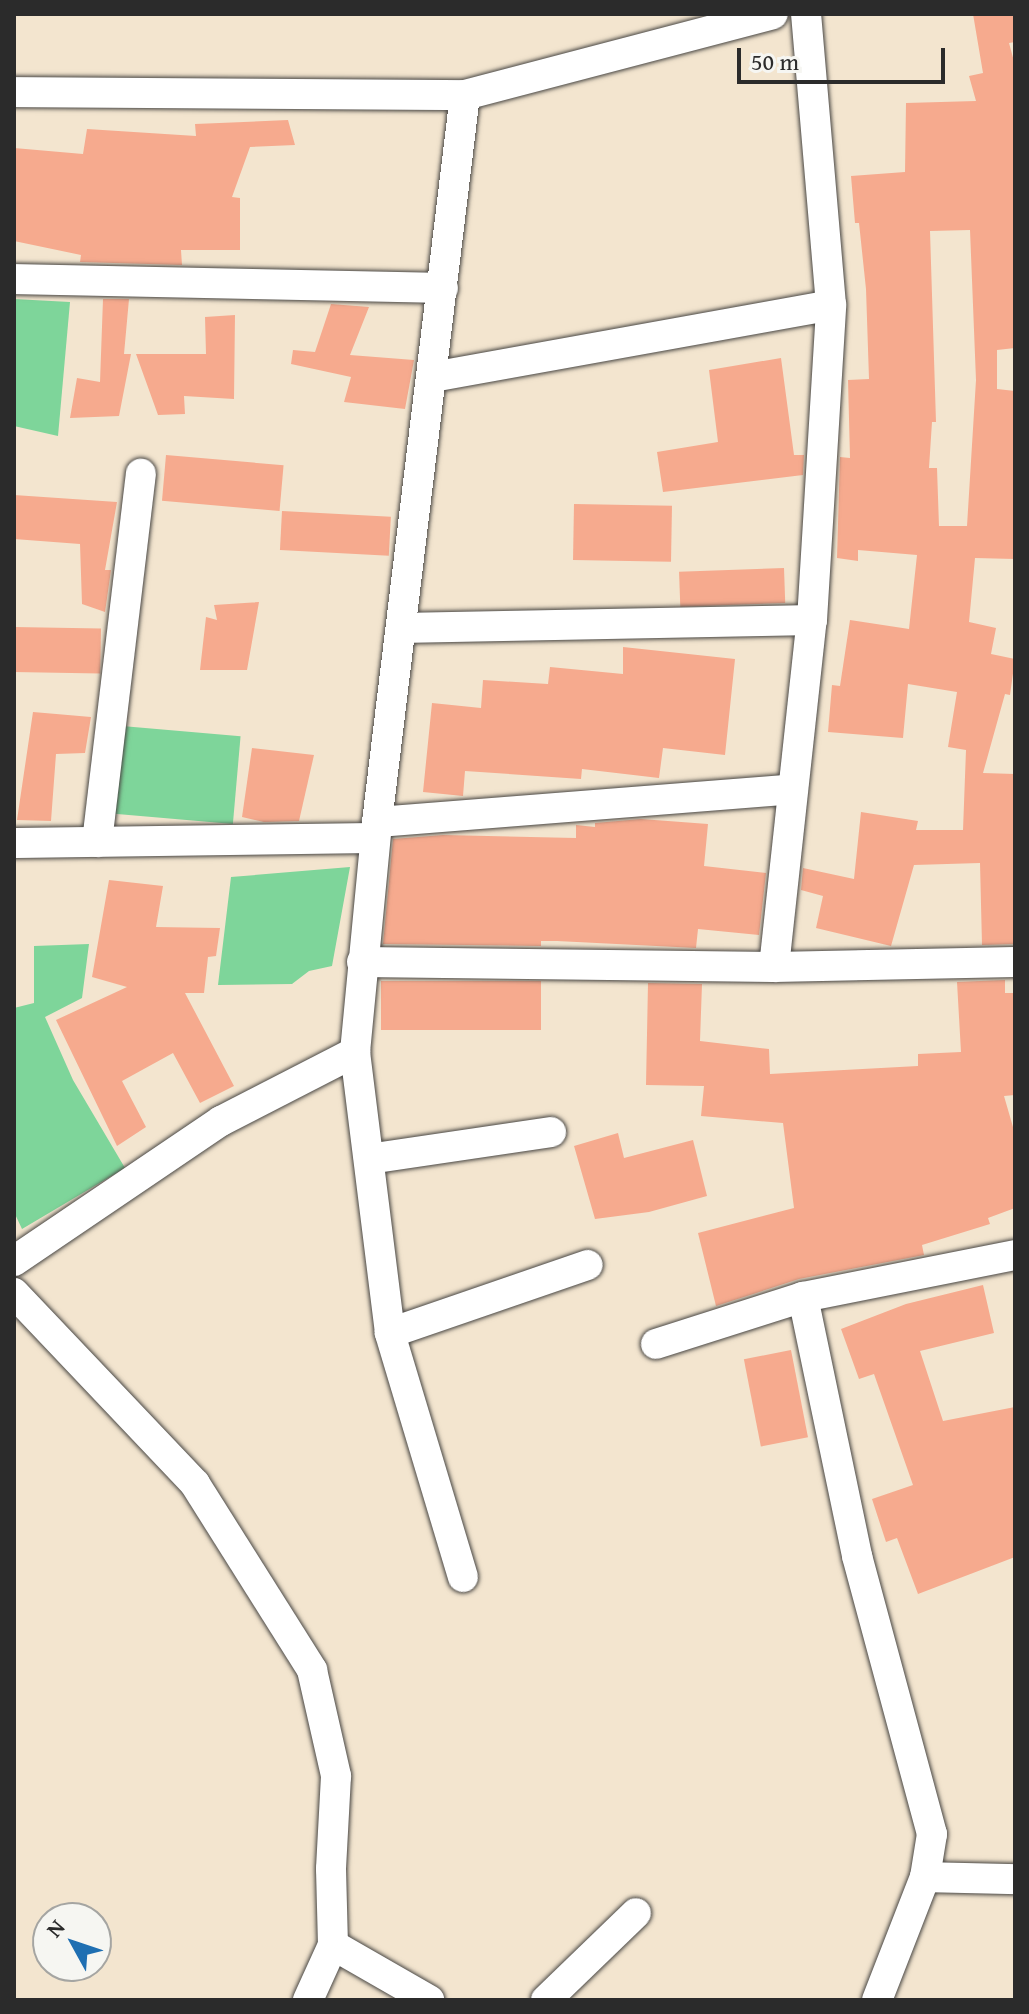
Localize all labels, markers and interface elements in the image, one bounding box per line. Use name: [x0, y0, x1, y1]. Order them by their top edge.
scale bar: [741, 32, 949, 82]
text: 50 m: [751, 44, 799, 79]
north arrow: [32, 1902, 112, 1982]
text: N: [38, 1912, 72, 1944]

